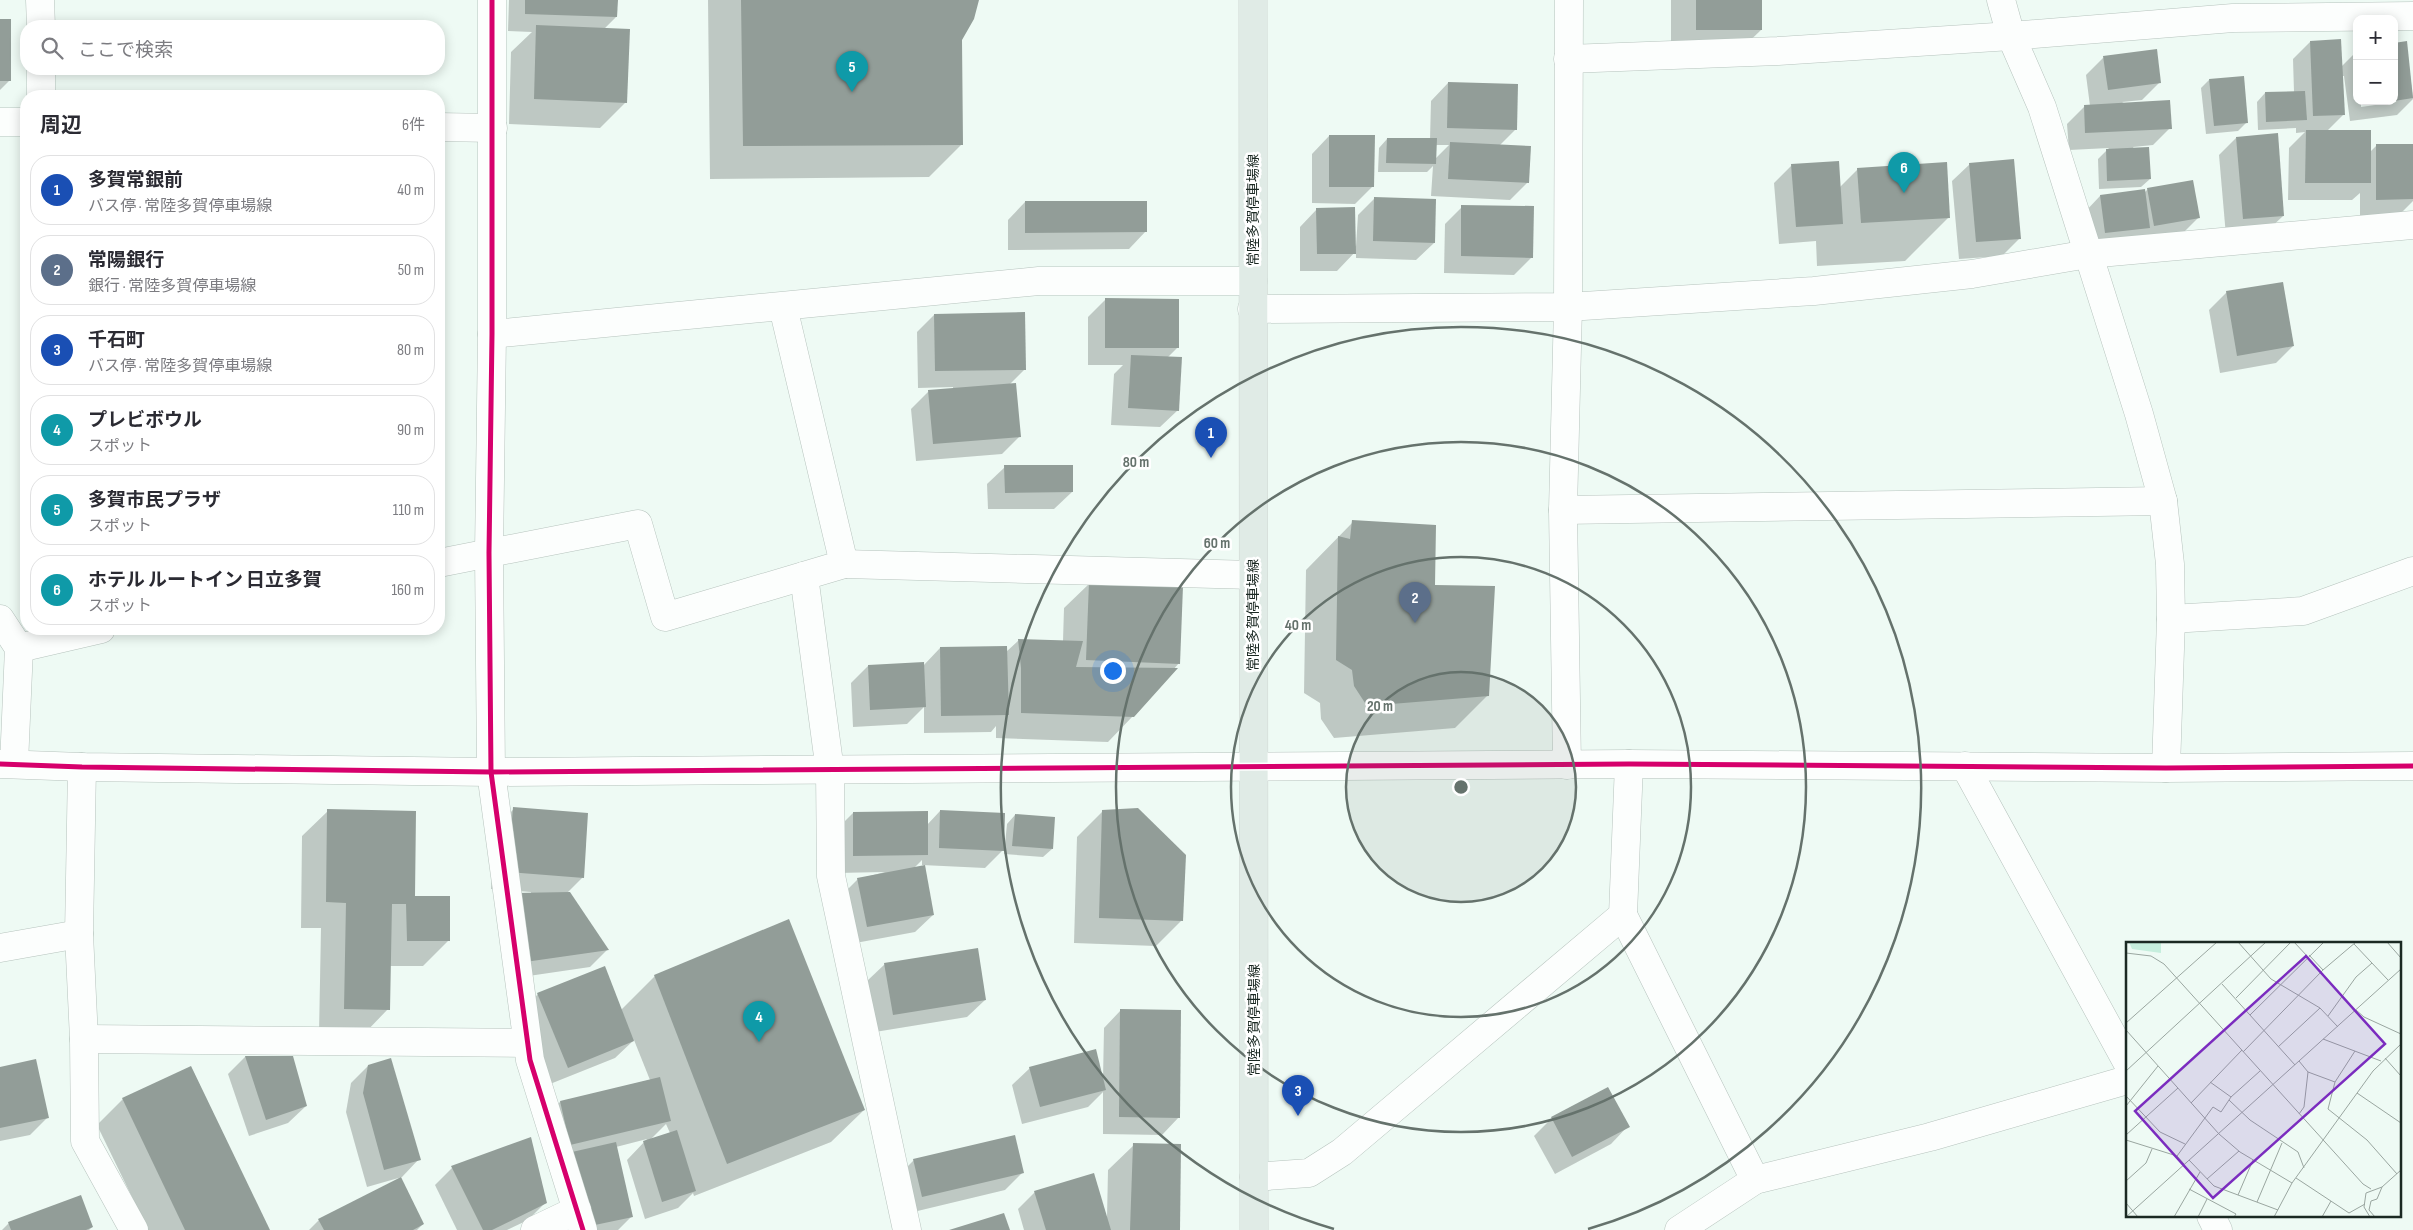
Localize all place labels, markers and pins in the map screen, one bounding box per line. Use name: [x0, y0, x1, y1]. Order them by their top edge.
pin: 5: [836, 51, 868, 92]
pin: 6: [1888, 152, 1920, 193]
pin: 1: [1195, 417, 1227, 458]
pin: 2: [1399, 582, 1431, 623]
centre of rings: [1452, 778, 1470, 796]
pin: 4: [743, 1001, 775, 1042]
pin: 3: [1282, 1075, 1314, 1116]

